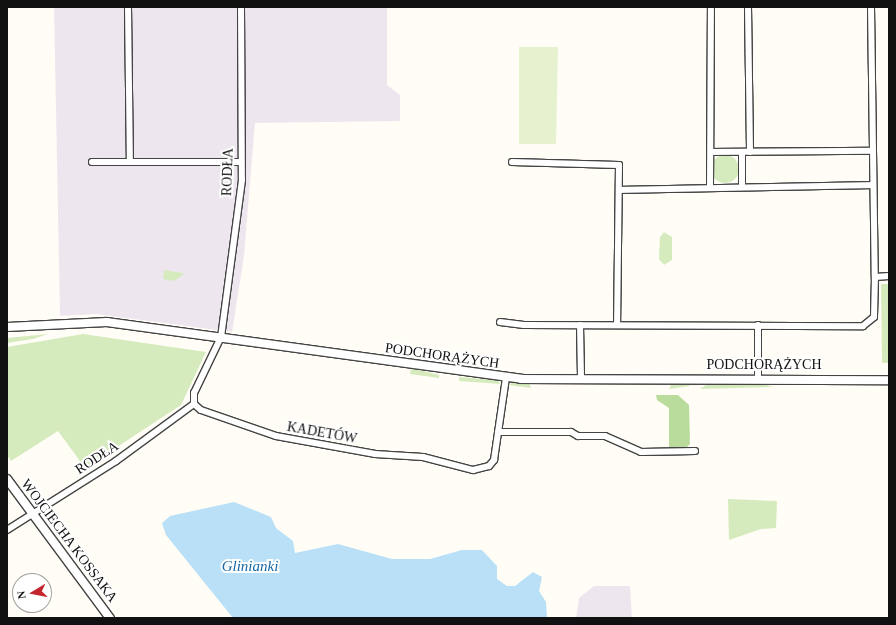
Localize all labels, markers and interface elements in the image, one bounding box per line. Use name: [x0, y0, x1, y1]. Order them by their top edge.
street label: RODŁA: [219, 148, 237, 196]
street label: PODCHORĄŻYCH: [384, 340, 500, 372]
street label: PODCHORĄŻYCH: [706, 357, 822, 373]
street label: KADETÓW: [286, 419, 358, 447]
street label: RODŁA: [72, 438, 122, 478]
street label: WOJCIECHA KOSSAKA: [17, 476, 121, 606]
water label: Glinianki: [222, 558, 278, 576]
north arrow: [12, 573, 52, 613]
text: N: [15, 590, 28, 600]

